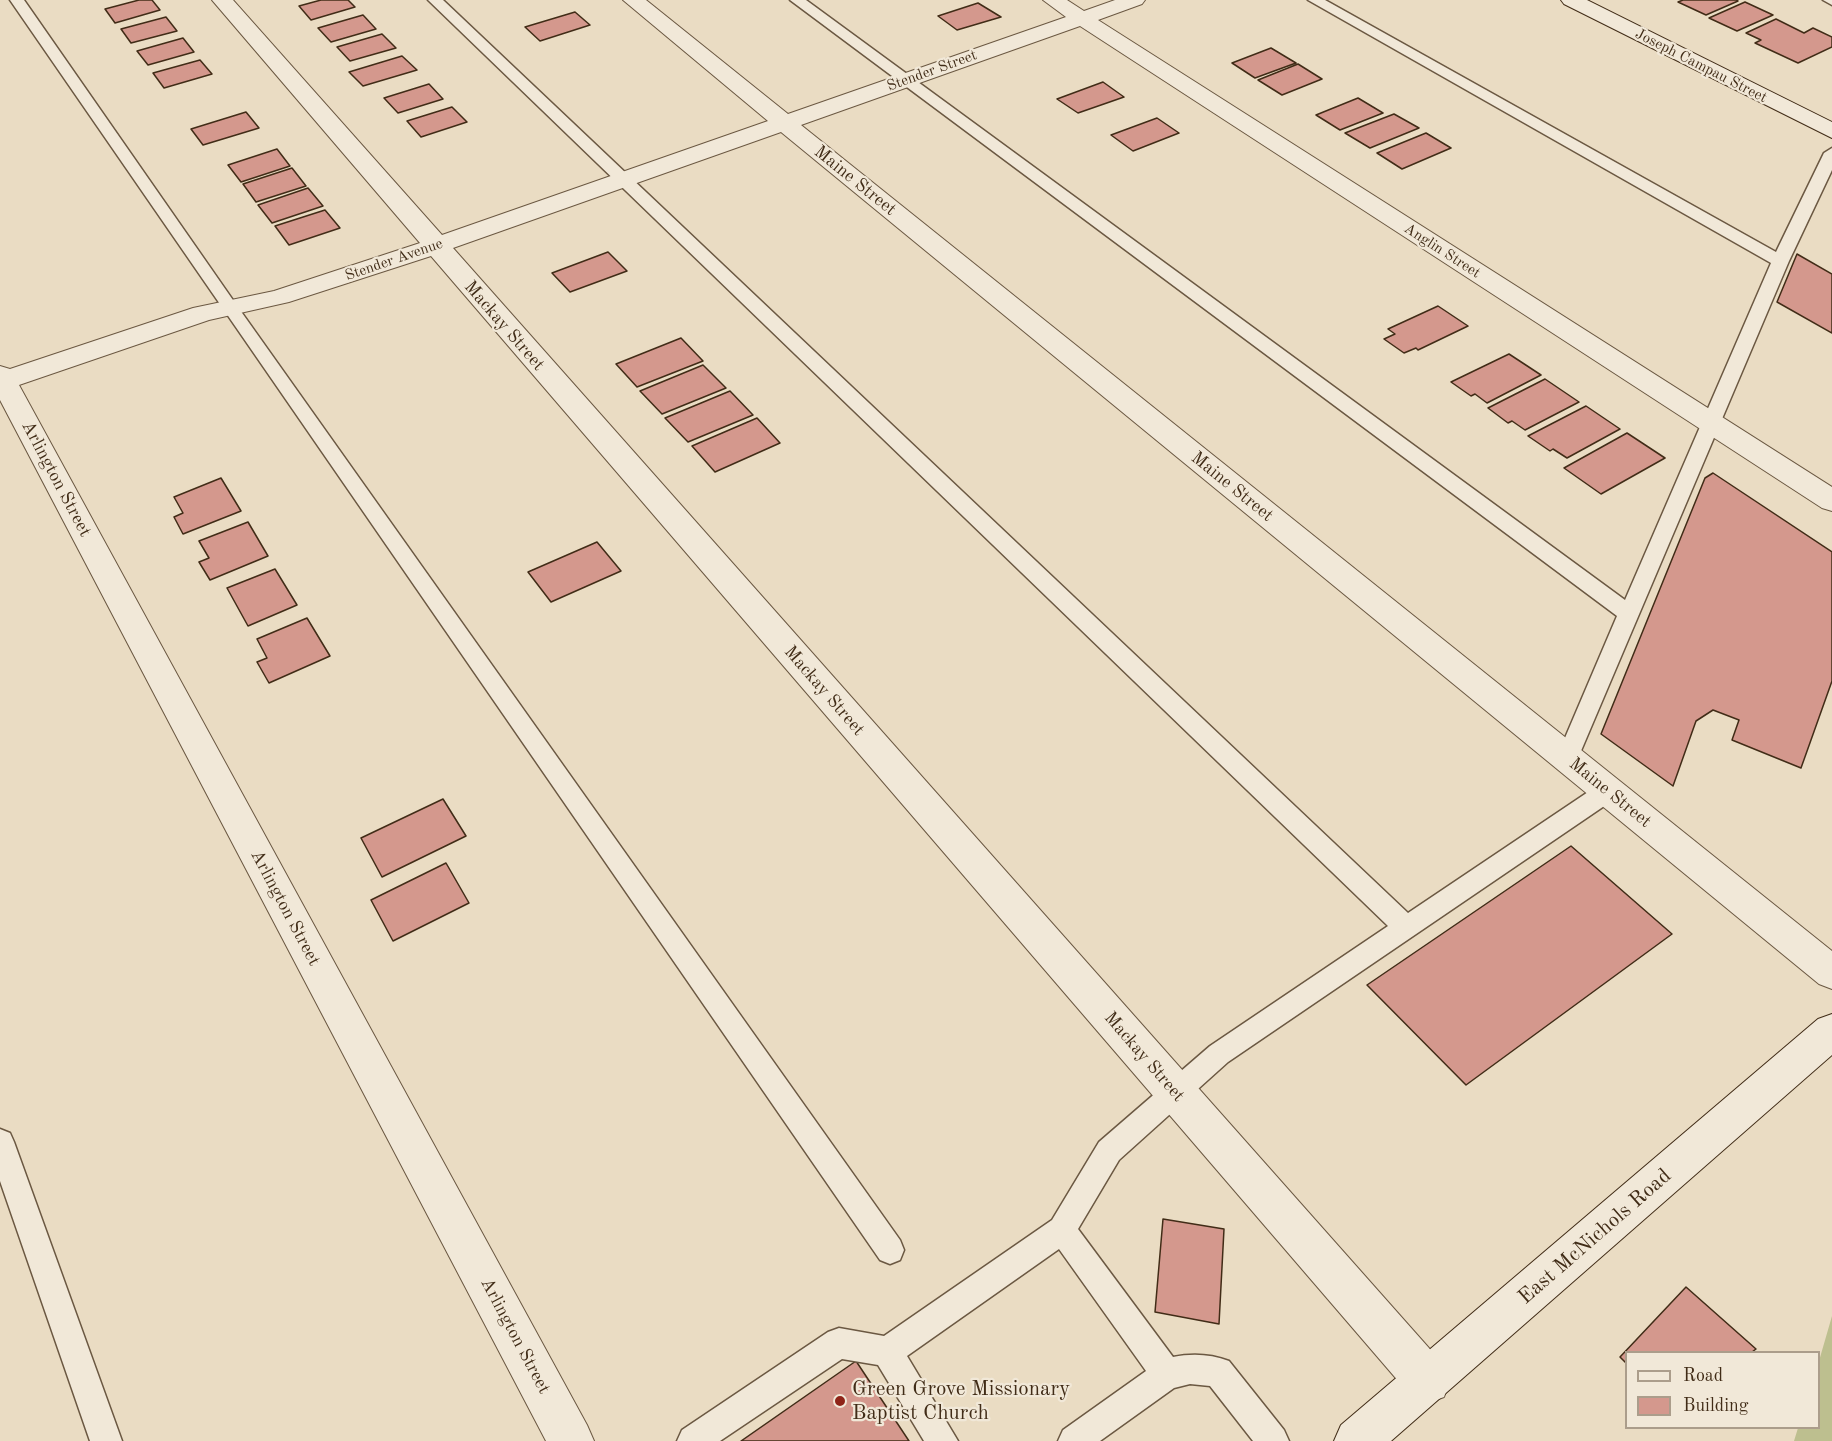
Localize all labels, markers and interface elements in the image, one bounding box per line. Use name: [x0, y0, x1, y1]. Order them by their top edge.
street label: Joseph Campau Street: [1632, 25, 1770, 107]
street label: Stender Street: [885, 46, 979, 96]
street label: Maine Street: [810, 141, 900, 221]
street label: Anglin Street: [1400, 220, 1484, 282]
street label: Stender Avenue: [343, 235, 445, 285]
street label: Mackay Street: [459, 277, 549, 375]
street label: Arlington Street: [16, 417, 96, 541]
street label: Maine Street: [1187, 447, 1277, 527]
street label: Mackay Street: [779, 642, 869, 740]
street label: Maine Street: [1565, 753, 1655, 833]
street label: Arlington Street: [245, 846, 325, 970]
street label: Mackay Street: [1099, 1008, 1189, 1106]
street label: East McNichols Road: [1513, 1164, 1677, 1310]
street label: Arlington Street: [475, 1274, 555, 1398]
legend: [1625, 1351, 1820, 1429]
text: Road: [1683, 1367, 1723, 1385]
place label: Green Grove Missionary Baptist Church: [852, 1376, 1070, 1426]
marker: Green Grove Missionary Baptist Church: [833, 1394, 847, 1408]
text: Building: [1683, 1397, 1748, 1415]

